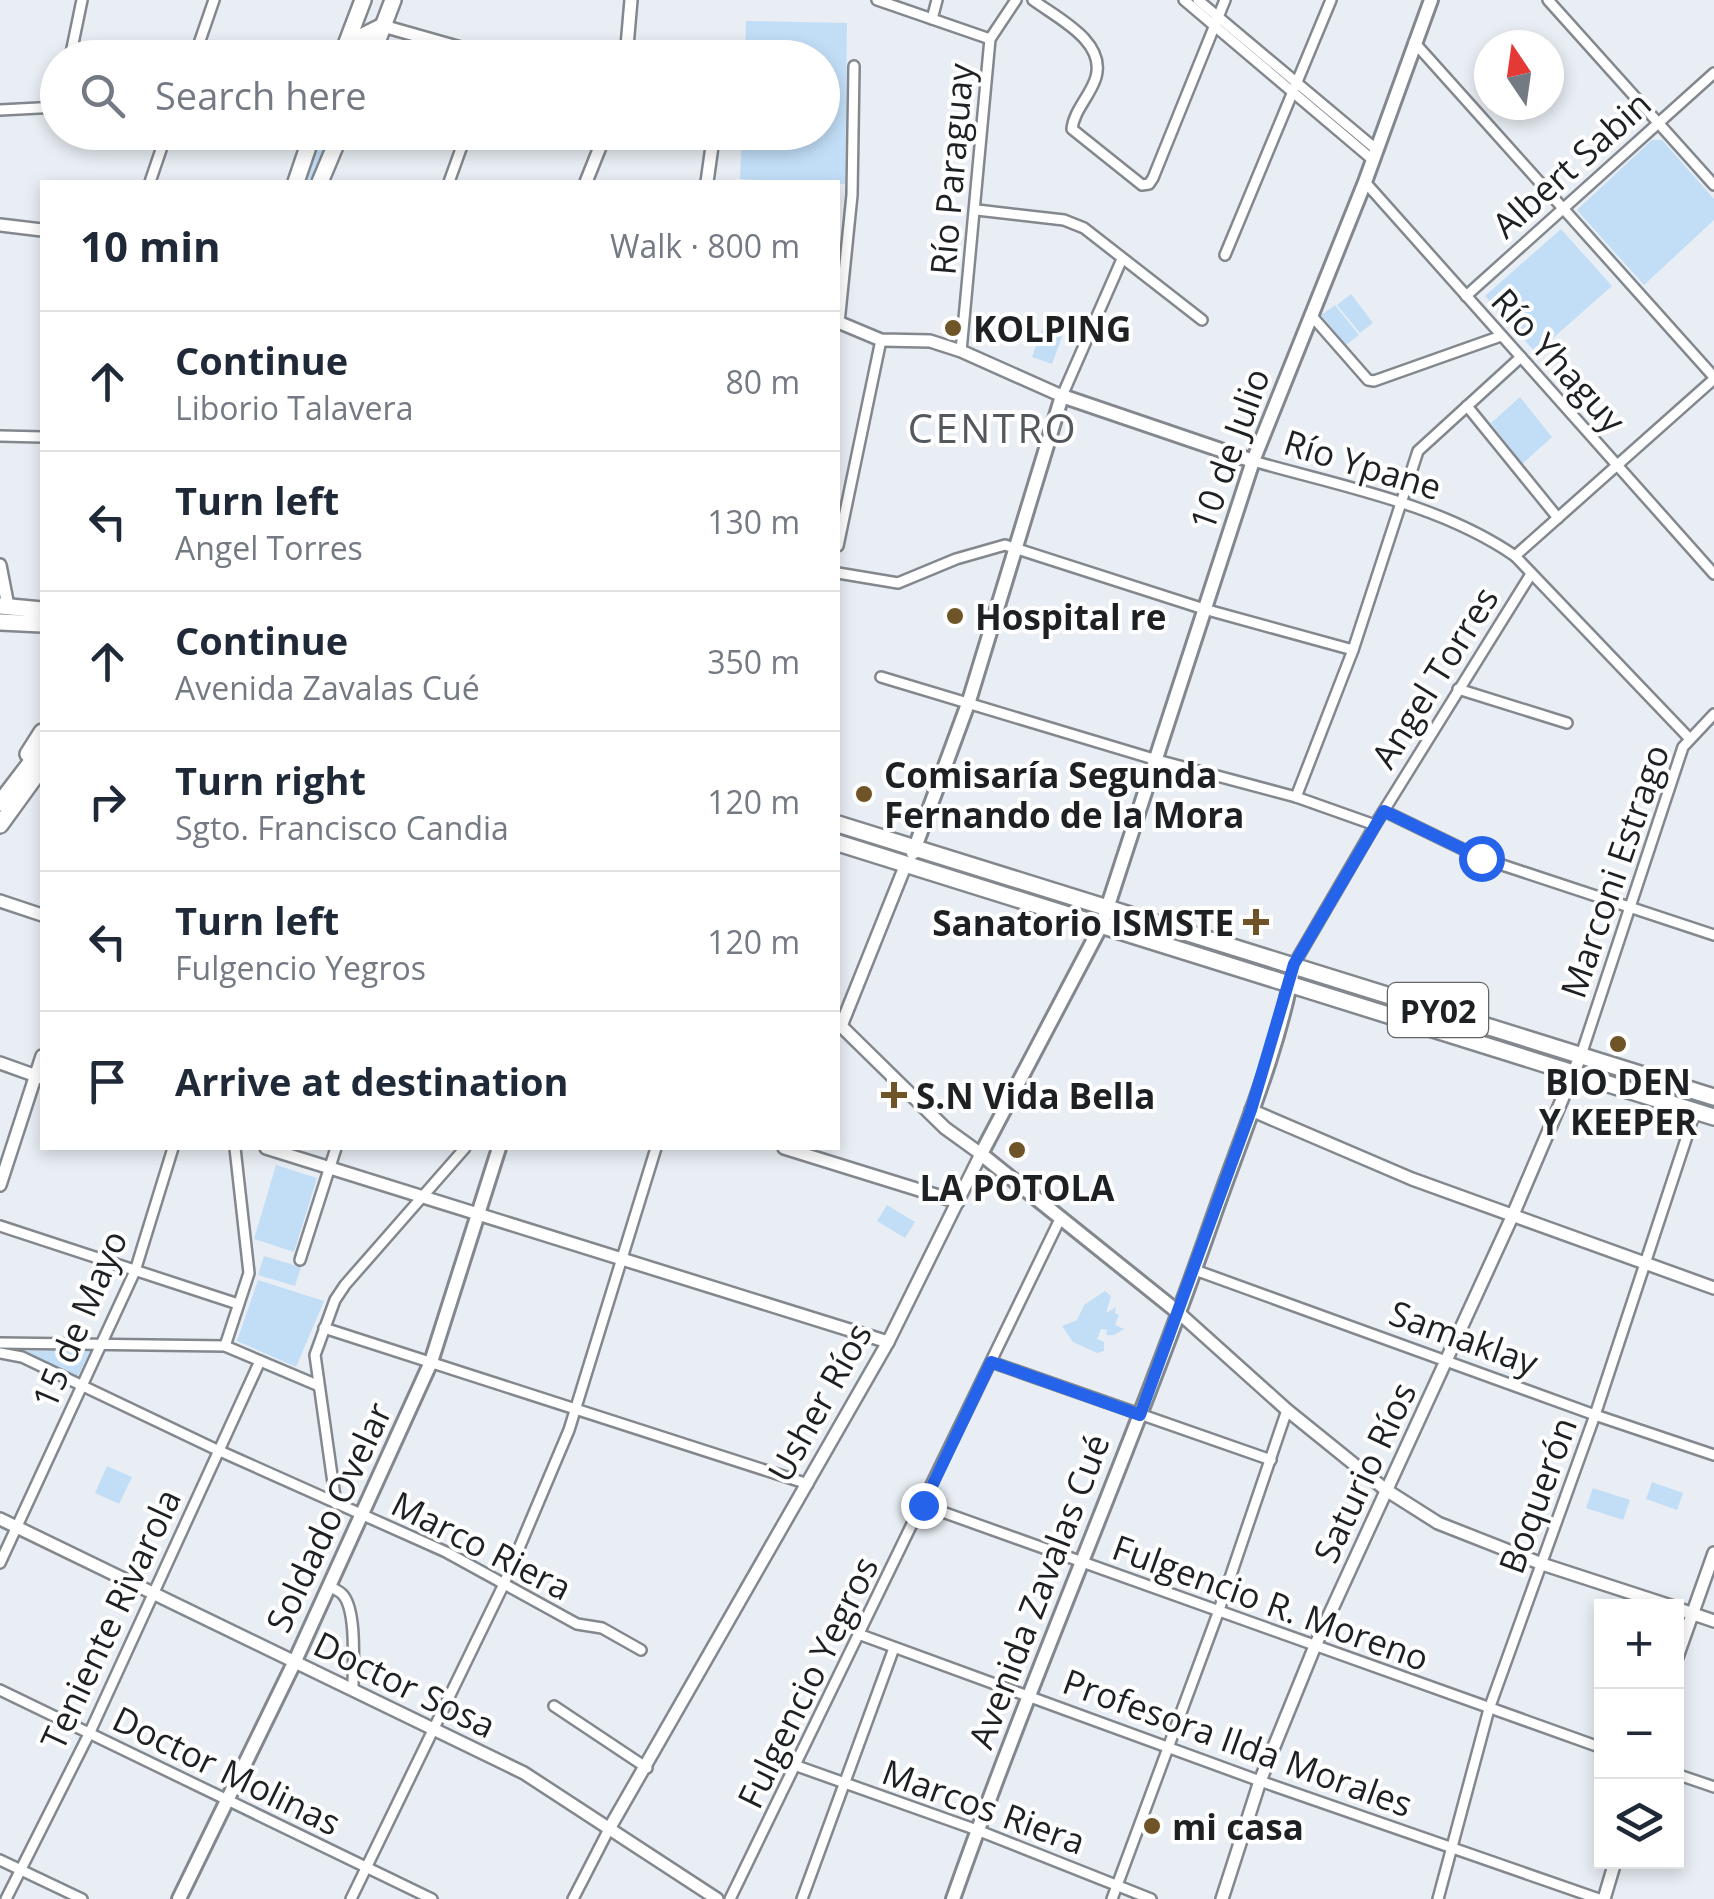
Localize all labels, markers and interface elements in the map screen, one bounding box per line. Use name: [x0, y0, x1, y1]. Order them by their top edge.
north arrow: [1474, 30, 1564, 120]
search box: [40, 40, 840, 150]
street label: Río Paraguay: [918, 61, 984, 277]
icon: search: [75, 68, 130, 123]
text: Search here: [155, 69, 367, 121]
street label: Albert Sabin: [1482, 80, 1660, 248]
text: 10 min: [80, 217, 221, 274]
text: Walk · 800 m: [610, 224, 800, 267]
street label: Río Yhaguy: [1482, 278, 1637, 443]
place label: KOLPING: [973, 305, 1131, 352]
marker: KOLPING: [942, 317, 964, 339]
text: Continue: [175, 334, 348, 386]
icon: ahead: [80, 354, 135, 409]
text: 80 m: [725, 360, 800, 403]
street label: 10 de Julio: [1178, 362, 1280, 536]
text: Liborio Talavera: [175, 386, 413, 429]
district label: CENTRO: [908, 400, 1078, 455]
street label: Río Ypane: [1279, 418, 1447, 510]
text: Turn left: [175, 474, 339, 526]
icon: left: [80, 494, 135, 549]
text: 130 m: [707, 500, 800, 543]
text: Angel Torres: [175, 526, 363, 569]
street label: Angel Torres: [1360, 577, 1508, 777]
place label: Hospital re: [975, 593, 1166, 640]
marker: Hospital re: [944, 605, 966, 627]
text: Continue: [175, 614, 348, 666]
icon: ahead: [80, 634, 135, 689]
text: 350 m: [707, 640, 800, 683]
text: Avenida Zavalas Cué: [175, 666, 480, 709]
street label: Marconi Estrago: [1549, 738, 1679, 1004]
place label: Comisaría Segunda Fernando de la Mora: [884, 751, 1244, 838]
text: Turn right: [175, 754, 366, 806]
icon: right: [80, 774, 135, 829]
text: 120 m: [707, 780, 800, 823]
marker: Comisaría Segunda Fernando de la Mora: [853, 783, 875, 805]
text: Sgto. Francisco Candia: [175, 806, 509, 849]
route start: [1459, 836, 1505, 882]
text: Turn left: [175, 894, 339, 946]
place label: Sanatorio ISMSTE: [932, 899, 1234, 946]
marker: Sanatorio ISMSTE: [1243, 909, 1269, 935]
icon: left: [80, 914, 135, 969]
text: 120 m: [707, 920, 800, 963]
text: Fulgencio Yegros: [175, 946, 426, 989]
road number: PY02: [1388, 983, 1488, 1037]
marker: BIO DEN Y KEEPER: [1607, 1033, 1629, 1055]
icon: arrive: [80, 1054, 135, 1109]
text: Arrive at destination: [175, 1055, 569, 1107]
place label: BIO DEN Y KEEPER: [1539, 1058, 1698, 1145]
place label: S.N Vida Bella: [916, 1072, 1155, 1119]
marker: S.N Vida Bella: [881, 1082, 907, 1108]
marker: LA POTOLA: [1006, 1139, 1028, 1161]
place label: LA POTOLA: [920, 1164, 1115, 1211]
street label: 15 de Mayo: [20, 1223, 138, 1415]
street label: Samaklay: [1383, 1288, 1545, 1386]
street label: Usher Ríos: [756, 1314, 882, 1490]
street label: Saturio Ríos: [1302, 1374, 1426, 1570]
street label: Soldado Ovelar: [254, 1394, 402, 1640]
street label: Boquerón: [1487, 1410, 1587, 1580]
street label: Avenida Zavalas Cué: [956, 1427, 1120, 1755]
street label: Marco Riera: [384, 1480, 580, 1610]
street label: Teniente Rivarola: [29, 1481, 191, 1757]
route end: [901, 1483, 947, 1529]
street label: Fulgencio R. Moreno: [1106, 1523, 1436, 1681]
street label: Fulgencio Yegros: [726, 1548, 888, 1816]
map controls: [1594, 1599, 1684, 1869]
button: +: [1594, 1599, 1684, 1689]
street label: Doctor Sosa: [306, 1620, 504, 1748]
street label: Profesora Ilda Morales: [1057, 1657, 1419, 1827]
button: −: [1594, 1689, 1684, 1779]
street label: Doctor Molinas: [105, 1695, 349, 1845]
street label: Marcos Riera: [876, 1748, 1092, 1864]
button: layers: [1594, 1779, 1684, 1869]
place label: mi casa: [1172, 1803, 1304, 1850]
marker: mi casa: [1141, 1815, 1163, 1837]

